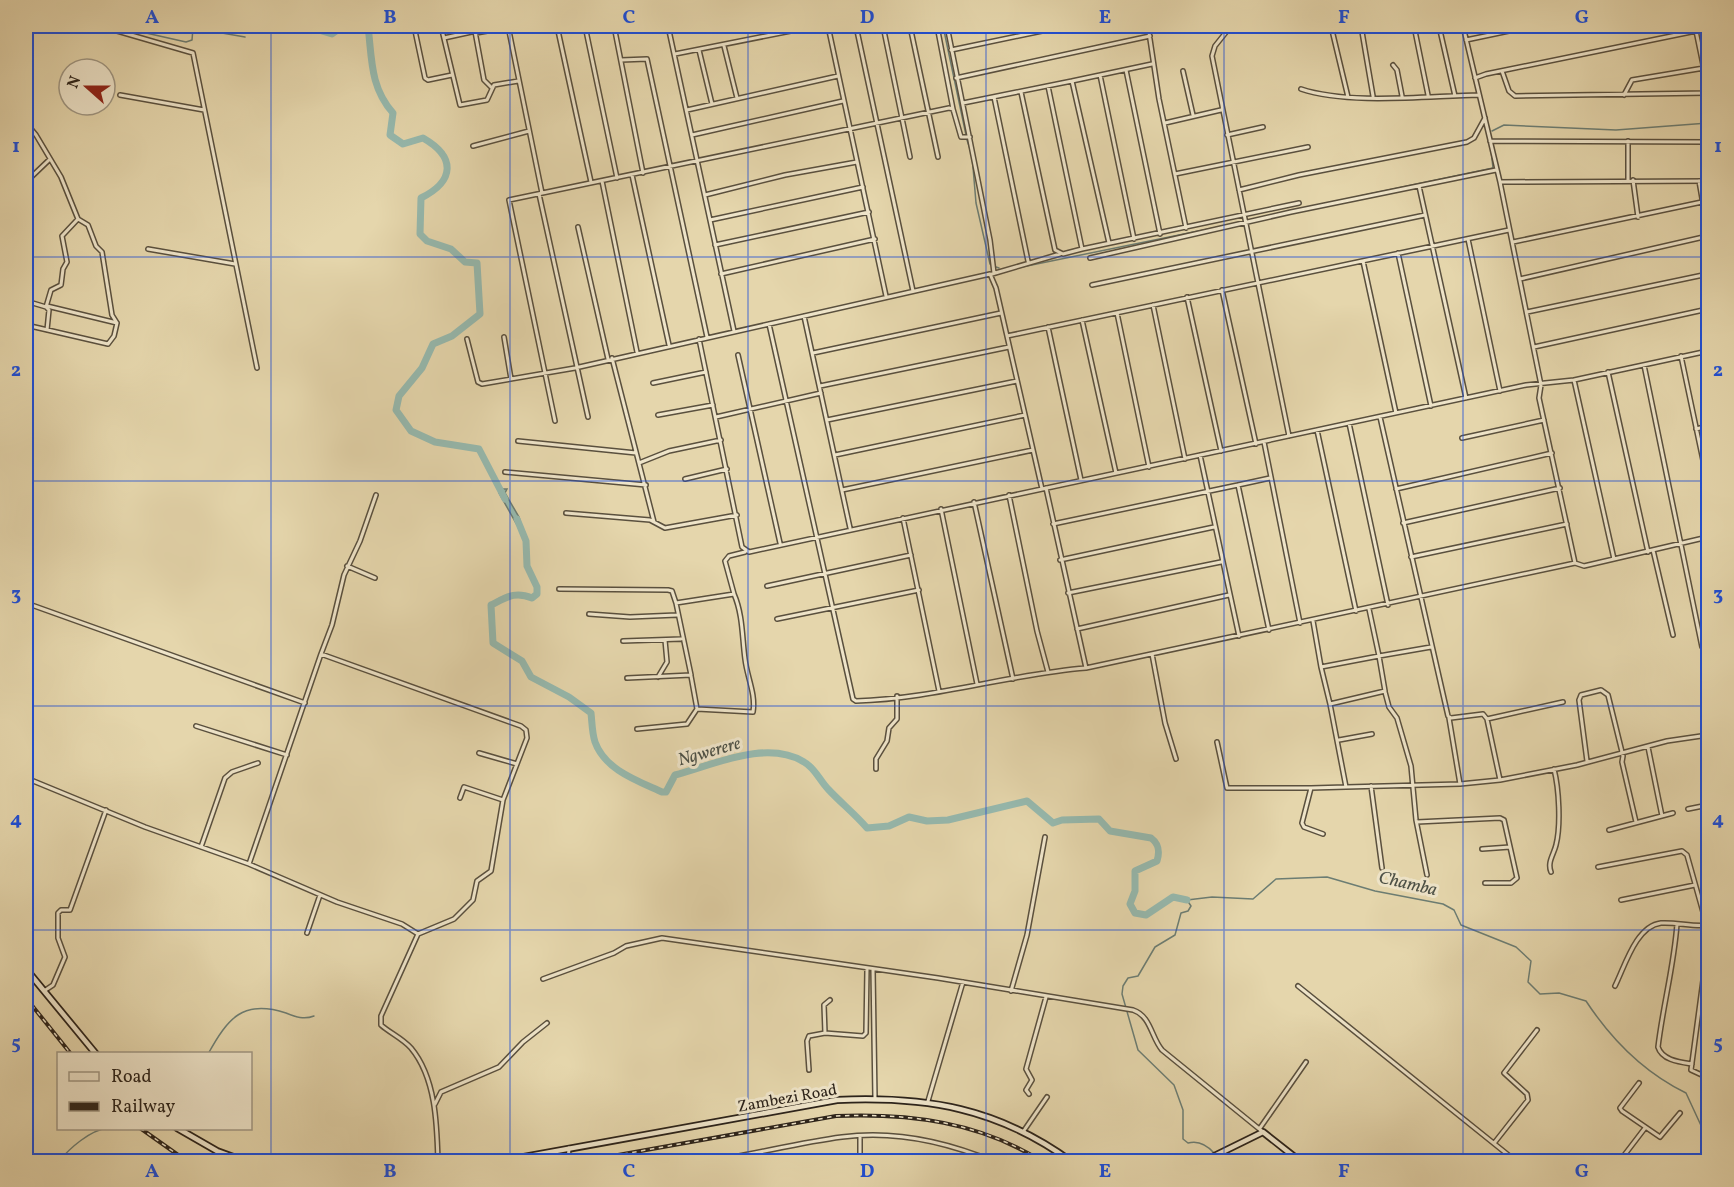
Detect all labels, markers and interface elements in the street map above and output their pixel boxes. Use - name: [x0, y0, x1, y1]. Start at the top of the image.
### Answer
- text: A: [145, 4, 159, 32]
- text: B: [383, 4, 397, 32]
- text: C: [623, 4, 636, 32]
- text: D: [860, 4, 874, 32]
- text: E: [1099, 4, 1111, 32]
- text: F: [1338, 4, 1350, 32]
- text: G: [1575, 4, 1589, 32]
- north arrow: [57, 57, 117, 117]
- text: N: [63, 73, 87, 92]
- text: 1: [12, 133, 20, 161]
- text: 1: [1714, 133, 1722, 161]
- text: 2: [11, 357, 21, 385]
- text: 2: [1713, 357, 1723, 385]
- text: 3: [11, 581, 21, 609]
- text: 3: [1713, 581, 1723, 609]
- water label: Ngwerere: [675, 731, 744, 773]
- text: 4: [10, 806, 22, 834]
- text: 4: [1712, 806, 1724, 834]
- water label: Chamba: [1376, 866, 1439, 903]
- text: 5: [11, 1030, 21, 1058]
- text: 5: [1713, 1030, 1723, 1058]
- legend: [57, 1052, 252, 1130]
- text: Road: [111, 1065, 152, 1090]
- street label: Zambezi Road: [736, 1079, 839, 1119]
- text: Railway: [111, 1095, 175, 1120]
- text: A: [145, 1158, 159, 1186]
- text: B: [383, 1158, 397, 1186]
- text: C: [623, 1158, 636, 1186]
- text: D: [860, 1158, 874, 1186]
- text: E: [1099, 1158, 1111, 1186]
- text: F: [1338, 1158, 1350, 1186]
- text: G: [1575, 1158, 1589, 1186]

